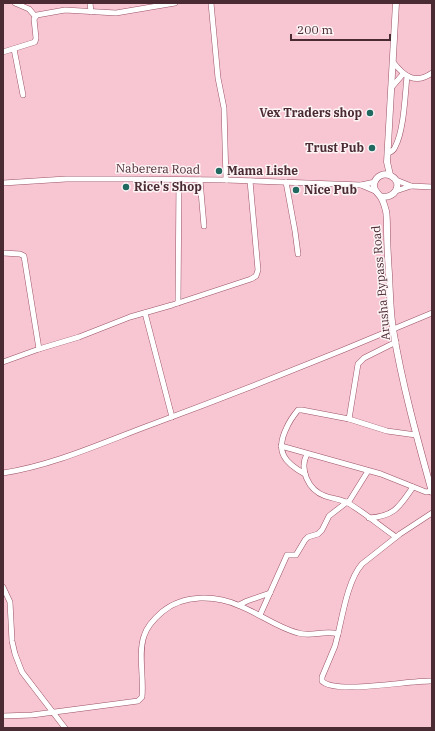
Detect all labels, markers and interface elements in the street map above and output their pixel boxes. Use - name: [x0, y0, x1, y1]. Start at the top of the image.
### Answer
- scale bar: [291, 16, 390, 42]
- text: 200 m: [297, 22, 333, 37]
- place label: Vex Traders shop: [259, 105, 362, 120]
- marker: Vex Traders shop: [365, 108, 375, 118]
- place label: Trust Pub: [305, 140, 364, 155]
- marker: Trust Pub: [367, 143, 377, 153]
- street label: Naberera Road: [116, 160, 200, 177]
- place label: Mama Lishe: [227, 163, 298, 178]
- marker: Mama Lishe: [214, 166, 224, 176]
- place label: Rice's Shop: [134, 179, 202, 194]
- marker: Rice's Shop: [121, 182, 131, 192]
- place label: Nice Pub: [304, 182, 357, 197]
- marker: Nice Pub: [291, 185, 301, 195]
- street label: Arusha Bypass Road: [368, 225, 393, 341]

